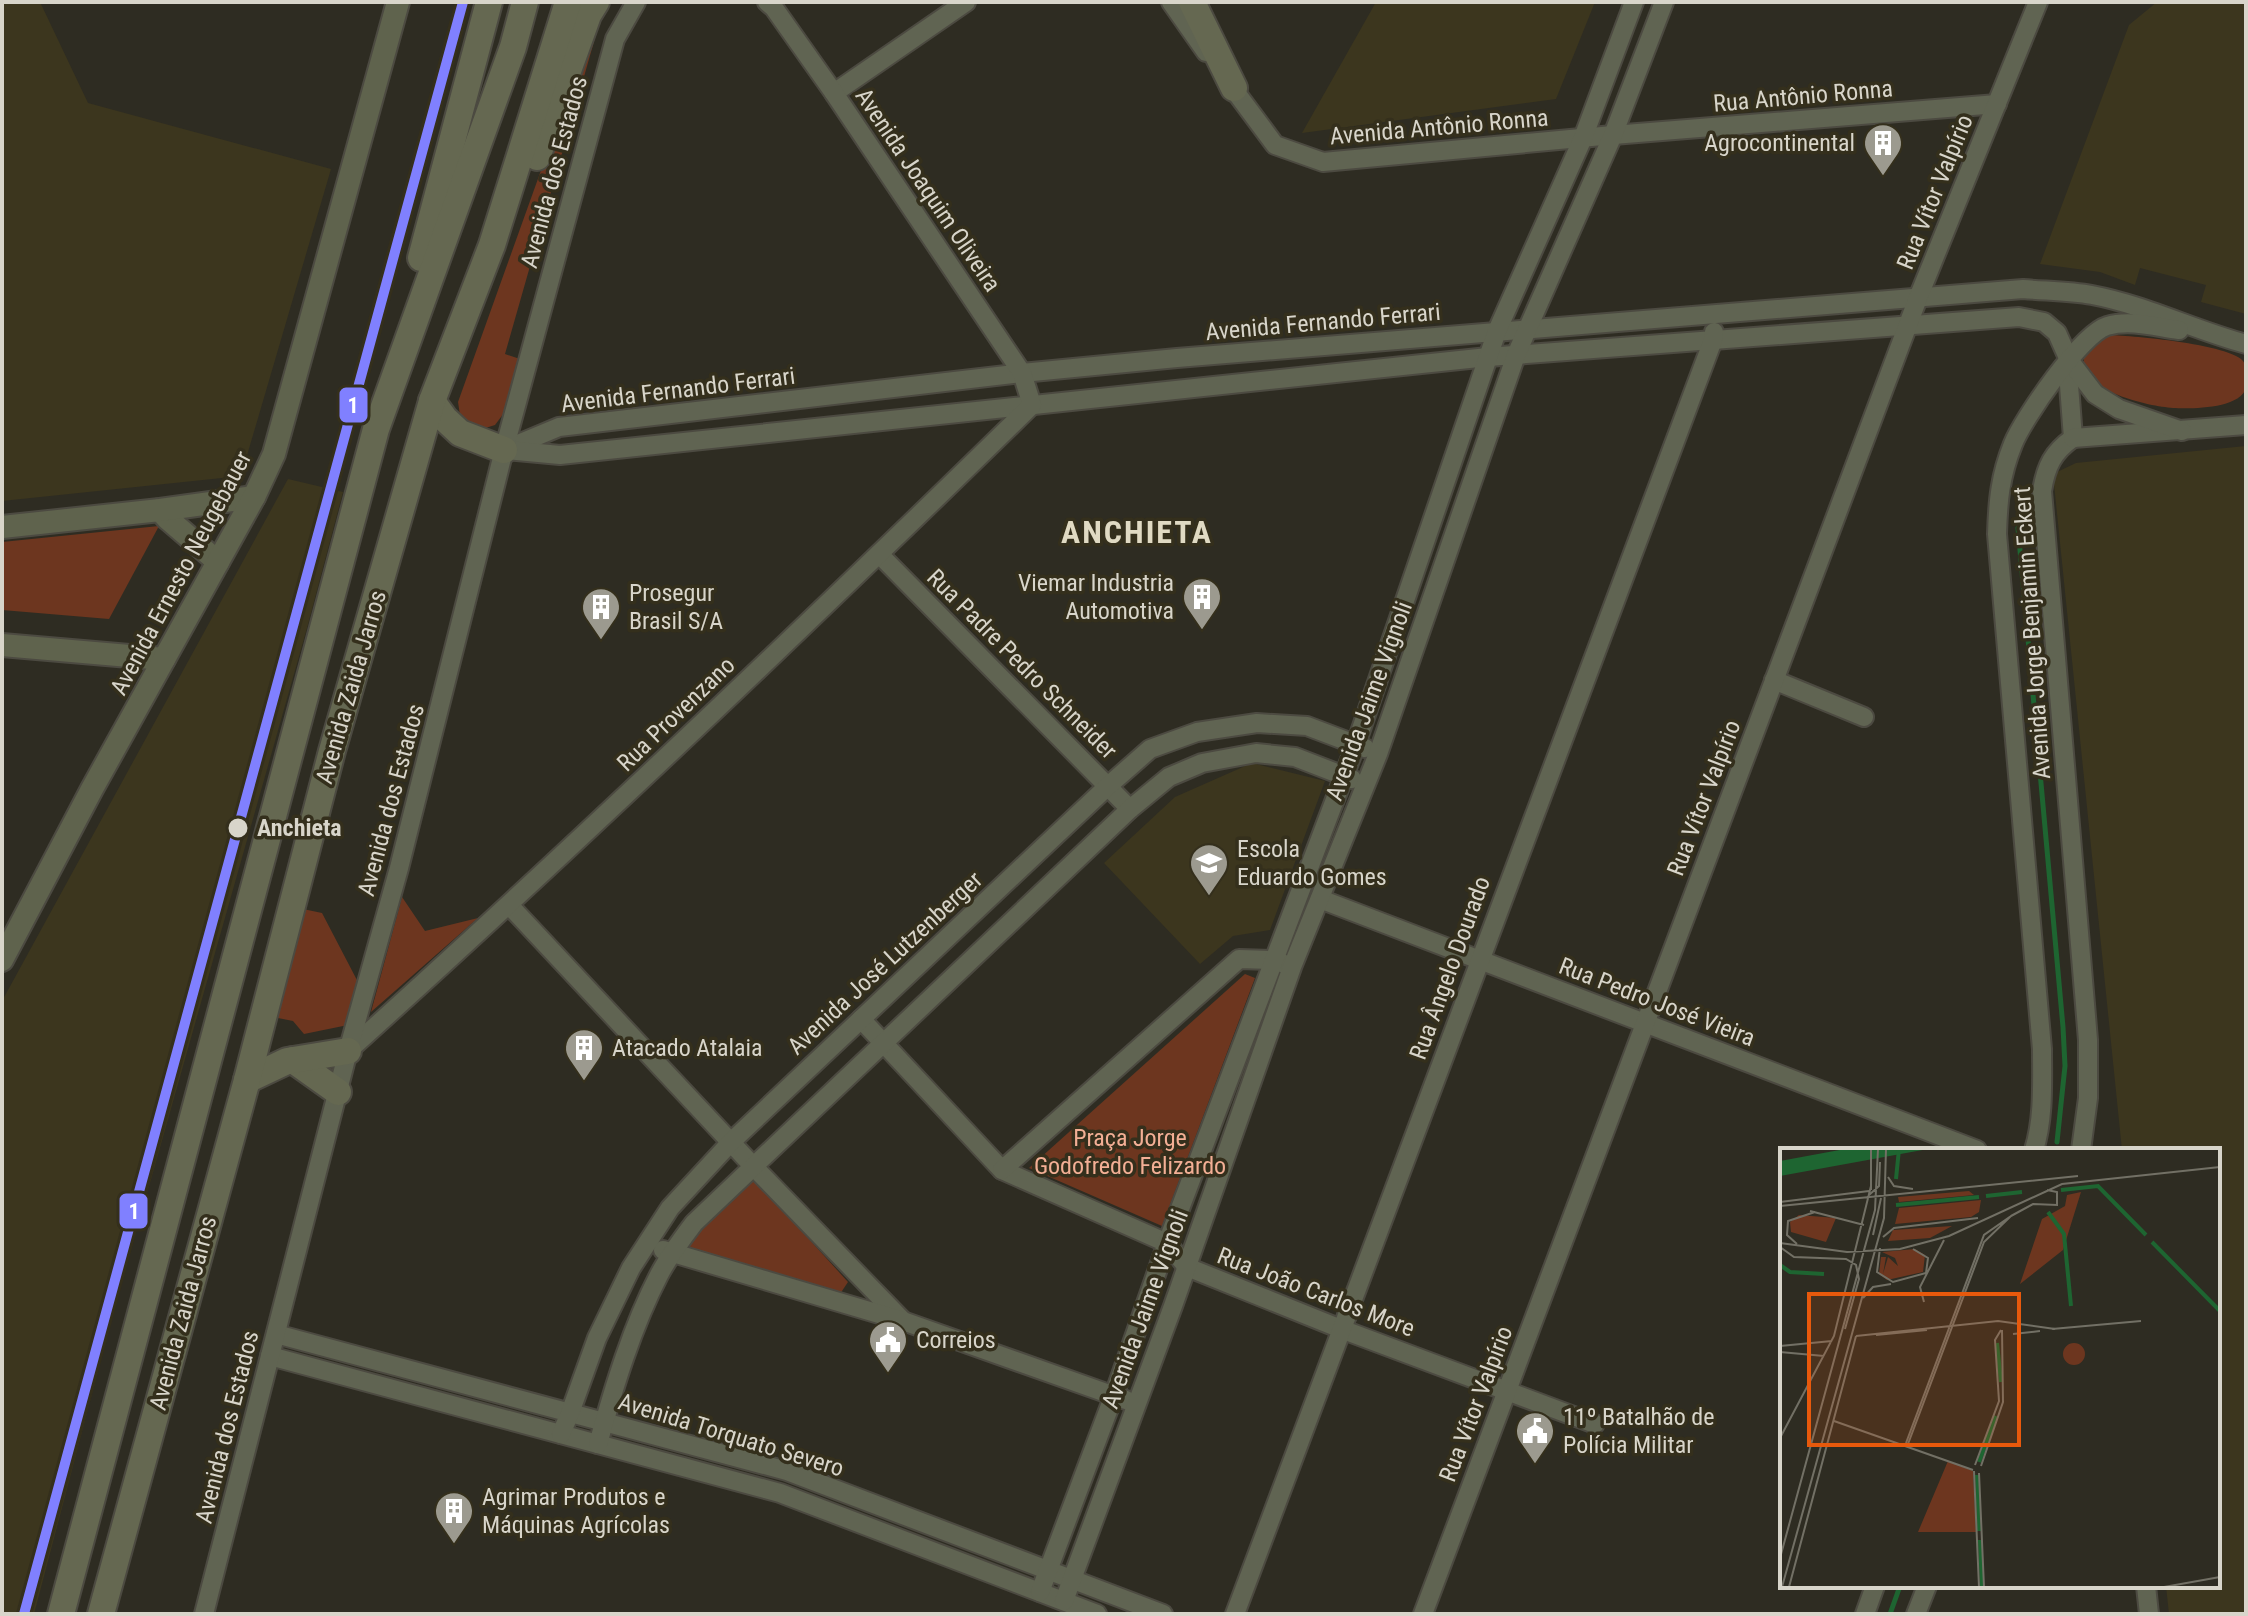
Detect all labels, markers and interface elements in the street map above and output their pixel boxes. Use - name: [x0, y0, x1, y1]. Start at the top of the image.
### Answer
- street label: Avenida dos Estados: [515, 73, 593, 271]
- street label: Rua Antônio Ronna: [1712, 74, 1894, 118]
- street label: Avenida Joaquim Oliveira: [850, 83, 1006, 297]
- street label: Avenida Antônio Ronna: [1329, 103, 1549, 151]
- street label: Rua Vítor Valpírio: [1891, 111, 1979, 273]
- building icon: Agrocontinental: [1862, 122, 1904, 177]
- place label: Agrocontinental: [1704, 129, 1855, 157]
- street label: Avenida Fernando Ferrari: [1204, 298, 1442, 346]
- street label: Avenida Fernando Ferrari: [559, 362, 797, 418]
- line badge: 1: [338, 386, 369, 424]
- text: 1: [347, 393, 359, 418]
- street label: Avenida Ernesto Neugebauer: [105, 446, 257, 700]
- street label: Avenida Jorge Benjamin Eckert: [2008, 486, 2056, 780]
- district label: ANCHIETA: [1061, 513, 1213, 551]
- street label: Rua Padre Pedro Schneider: [921, 563, 1123, 765]
- place label: Viemar Industria Automotiva: [1018, 569, 1174, 625]
- building icon: Viemar Industria Automotiva: [1181, 576, 1223, 631]
- place label: Prosegur Brasil S/A: [629, 579, 723, 635]
- building icon: Prosegur Brasil S/A: [580, 586, 622, 641]
- street label: Avenida Zaida Jarros: [310, 587, 392, 787]
- street label: Avenida Jaime Vignoli: [1320, 598, 1418, 804]
- street label: Rua Provenzano: [611, 651, 741, 777]
- street label: Avenida dos Estados: [352, 701, 430, 899]
- street label: Rua Vítor Valpírio: [1661, 716, 1747, 880]
- place label: Anchieta: [257, 814, 342, 842]
- marker: Anchieta: [226, 816, 250, 840]
- place label: Escola Eduardo Gomes: [1237, 835, 1387, 891]
- school or university icon: Escola Eduardo Gomes: [1188, 842, 1230, 897]
- street label: Avenida José Lutzenberger: [782, 866, 988, 1060]
- street label: Rua Ângelo Dourado: [1404, 873, 1496, 1063]
- street label: Rua Pedro José Vieira: [1555, 952, 1759, 1052]
- building icon: Atacado Atalaia: [563, 1027, 605, 1082]
- place label: Atacado Atalaia: [612, 1034, 763, 1062]
- park label: Praça Jorge Godofredo Felizardo: [1034, 1124, 1226, 1180]
- inset map: [1780, 1148, 2220, 1588]
- line badge: 1: [118, 1192, 149, 1230]
- text: 1: [128, 1199, 140, 1224]
- street label: Avenida Jaime Vignoli: [1096, 1206, 1194, 1412]
- street label: Avenida Zaida Jarros: [144, 1213, 222, 1413]
- street label: Rua João Carlos More: [1213, 1241, 1419, 1343]
- public building icon: Correios: [867, 1319, 909, 1374]
- street label: Rua Vítor Valpírio: [1433, 1322, 1519, 1486]
- place label: Correios: [916, 1326, 996, 1354]
- street label: Avenida dos Estados: [190, 1328, 264, 1526]
- street label: Avenida Torquato Severo: [615, 1387, 847, 1483]
- place label: 11º Batalhão de Polícia Militar: [1563, 1403, 1714, 1459]
- public building icon: 11º Batalhão de Polícia Militar: [1514, 1410, 1556, 1465]
- place label: Agrimar Produtos e Máquinas Agrícolas: [482, 1483, 670, 1539]
- building icon: Agrimar Produtos e Máquinas Agrícolas: [433, 1490, 475, 1545]

